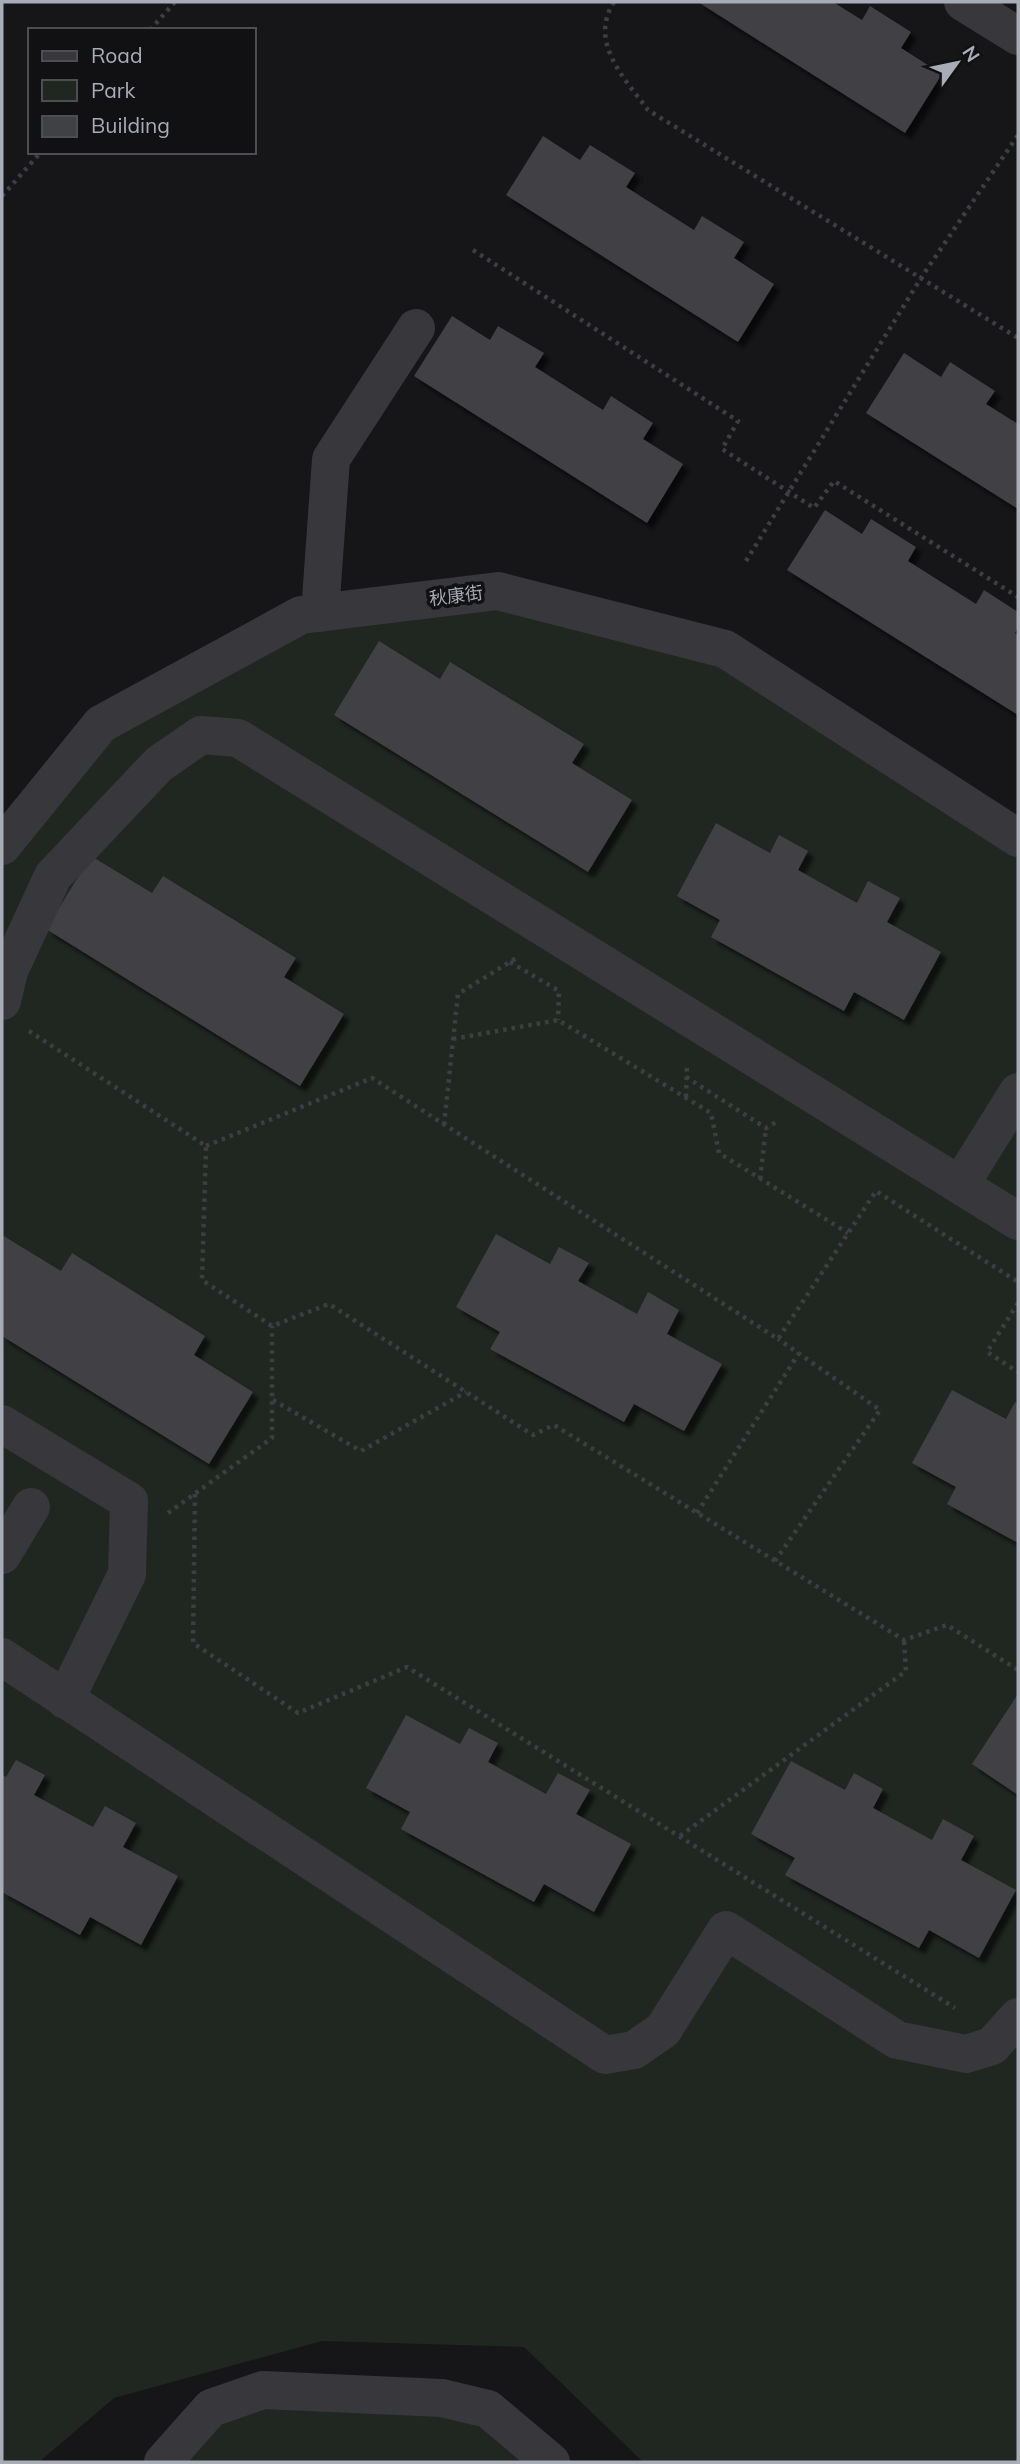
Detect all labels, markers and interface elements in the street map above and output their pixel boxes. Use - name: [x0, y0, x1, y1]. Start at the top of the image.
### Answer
- legend: [28, 28, 256, 154]
- north arrow: [922, 28, 992, 98]
- text: N: [957, 41, 985, 66]
- text: Road: [91, 42, 142, 68]
- text: Park: [91, 77, 135, 103]
- text: Building: [91, 112, 170, 138]
- street label: 秋康街: [428, 581, 484, 610]

